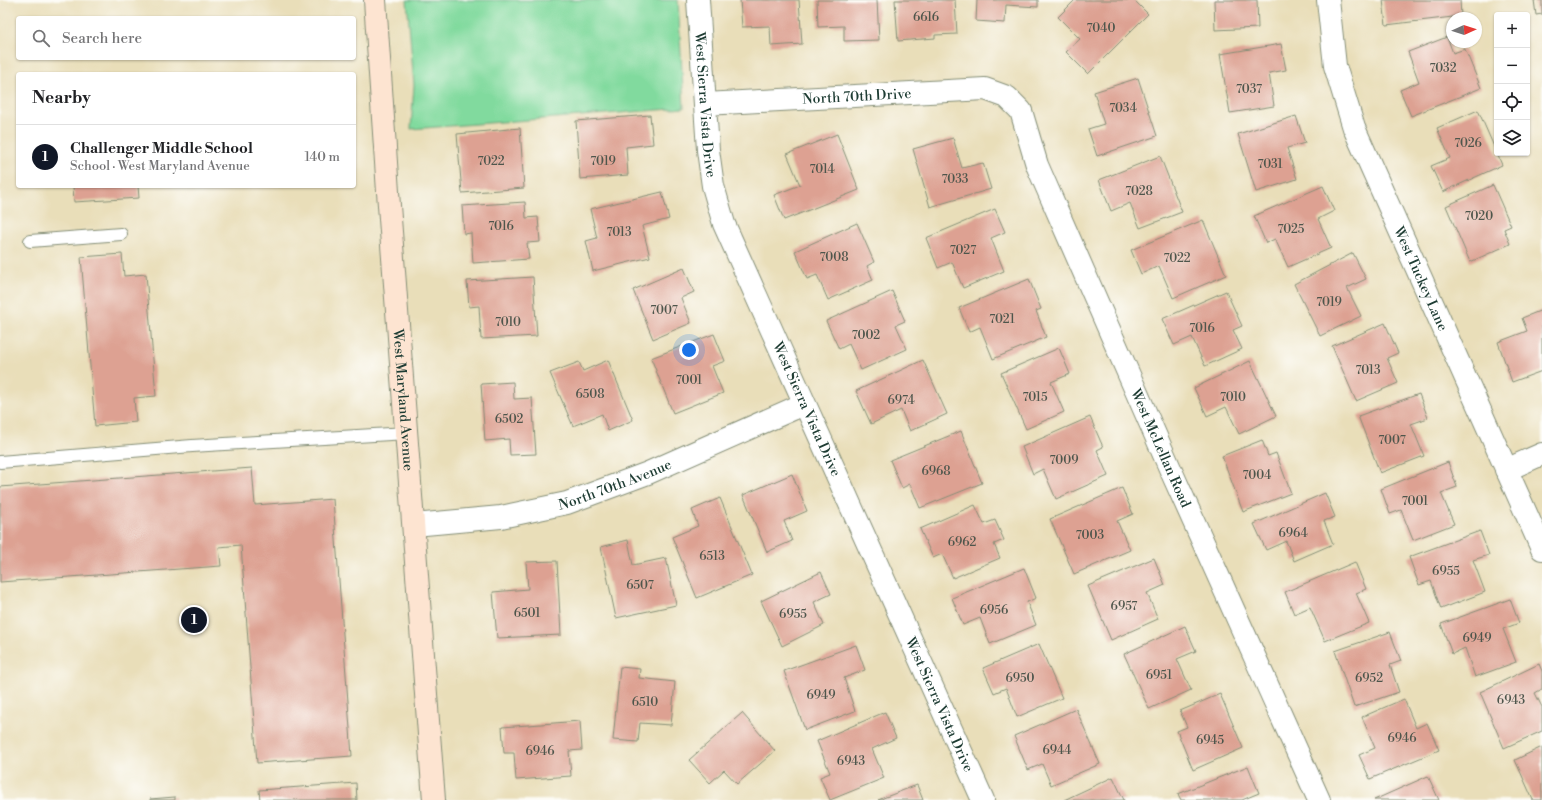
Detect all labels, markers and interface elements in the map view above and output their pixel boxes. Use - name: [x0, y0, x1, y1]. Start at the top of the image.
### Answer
- house number: 6616: [913, 10, 939, 25]
- north arrow: [1446, 12, 1482, 48]
- map controls: [1494, 12, 1530, 156]
- button: +: [1494, 12, 1530, 48]
- search box: [16, 16, 356, 60]
- house number: 7040: [1087, 21, 1115, 36]
- icon: search: [30, 27, 52, 49]
- text: Search here: [62, 29, 142, 48]
- street label: West Sierra Vista Drive: [690, 30, 720, 179]
- button: −: [1494, 48, 1530, 84]
- house number: 7032: [1429, 61, 1457, 76]
- house number: 7037: [1236, 82, 1262, 97]
- button: locate: [1494, 84, 1530, 120]
- street label: North 70th Drive: [802, 85, 912, 109]
- text: Nearby: [32, 87, 91, 109]
- house number: 7034: [1109, 101, 1137, 116]
- button: layers: [1494, 120, 1530, 156]
- house number: 7026: [1454, 136, 1482, 151]
- text: Challenger Middle School: [70, 139, 253, 158]
- text: 1: [42, 149, 48, 165]
- text: 140 m: [304, 149, 340, 165]
- house number: 7022: [477, 154, 505, 169]
- house number: 7019: [590, 154, 616, 169]
- house number: 7031: [1257, 157, 1283, 172]
- text: School · West Maryland Avenue: [70, 158, 250, 174]
- house number: 7014: [809, 162, 835, 177]
- house number: 7033: [942, 172, 969, 187]
- house number: 7028: [1125, 184, 1153, 199]
- house number: 7020: [1465, 209, 1493, 224]
- house number: 7016: [488, 219, 514, 234]
- house number: 7025: [1278, 222, 1305, 237]
- street label: West Tuckey Lane: [1389, 223, 1451, 334]
- house number: 7013: [606, 225, 632, 240]
- house number: 7027: [950, 243, 976, 258]
- house number: 7008: [819, 250, 849, 265]
- house number: 7022: [1163, 251, 1191, 266]
- house number: 7019: [1316, 295, 1342, 310]
- house number: 7007: [650, 303, 678, 318]
- house number: 7021: [989, 312, 1016, 327]
- house number: 7010: [495, 315, 521, 330]
- house number: 7016: [1189, 321, 1215, 336]
- street label: West Maryland Avenue: [388, 327, 417, 472]
- house number: 7002: [852, 328, 880, 343]
- street label: West Sierra Vista Drive: [768, 338, 844, 480]
- your location: [679, 340, 699, 360]
- house number: 7013: [1355, 363, 1381, 378]
- house number: 7001: [676, 373, 703, 388]
- street label: West McLellan Road: [1126, 385, 1194, 511]
- house number: 6508: [575, 387, 605, 402]
- house number: 7015: [1022, 390, 1048, 405]
- house number: 7010: [1220, 390, 1246, 405]
- house number: 6974: [887, 393, 915, 408]
- house number: 6502: [495, 412, 523, 427]
- house number: 7007: [1378, 433, 1406, 448]
- house number: 7009: [1050, 453, 1078, 468]
- street label: North 70th Avenue: [557, 456, 675, 515]
- house number: 6968: [921, 464, 951, 479]
- house number: 7004: [1243, 468, 1271, 483]
- house number: 7001: [1402, 494, 1429, 509]
- house number: 6964: [1278, 526, 1308, 541]
- house number: 7003: [1076, 528, 1105, 543]
- house number: 6962: [948, 535, 976, 550]
- house number: 6513: [699, 549, 725, 564]
- house number: 6955: [1432, 564, 1460, 579]
- house number: 6507: [626, 578, 654, 593]
- house number: 6957: [1111, 599, 1137, 614]
- house number: 6956: [980, 603, 1008, 618]
- pin: 1: [181, 605, 207, 635]
- house number: 6501: [514, 606, 541, 621]
- house number: 6955: [779, 607, 807, 622]
- house number: 6949: [1463, 631, 1491, 646]
- street label: West Sierra Vista Drive: [901, 634, 977, 775]
- house number: 6951: [1146, 668, 1173, 683]
- house number: 6950: [1005, 671, 1035, 686]
- house number: 6952: [1355, 671, 1383, 686]
- house number: 6949: [807, 688, 835, 703]
- house number: 6943: [1497, 693, 1526, 708]
- house number: 6510: [632, 695, 658, 710]
- house number: 6946: [1388, 731, 1416, 746]
- house number: 6945: [1196, 733, 1225, 748]
- house number: 6944: [1042, 743, 1072, 758]
- house number: 6946: [526, 744, 554, 759]
- house number: 6943: [837, 754, 866, 769]

